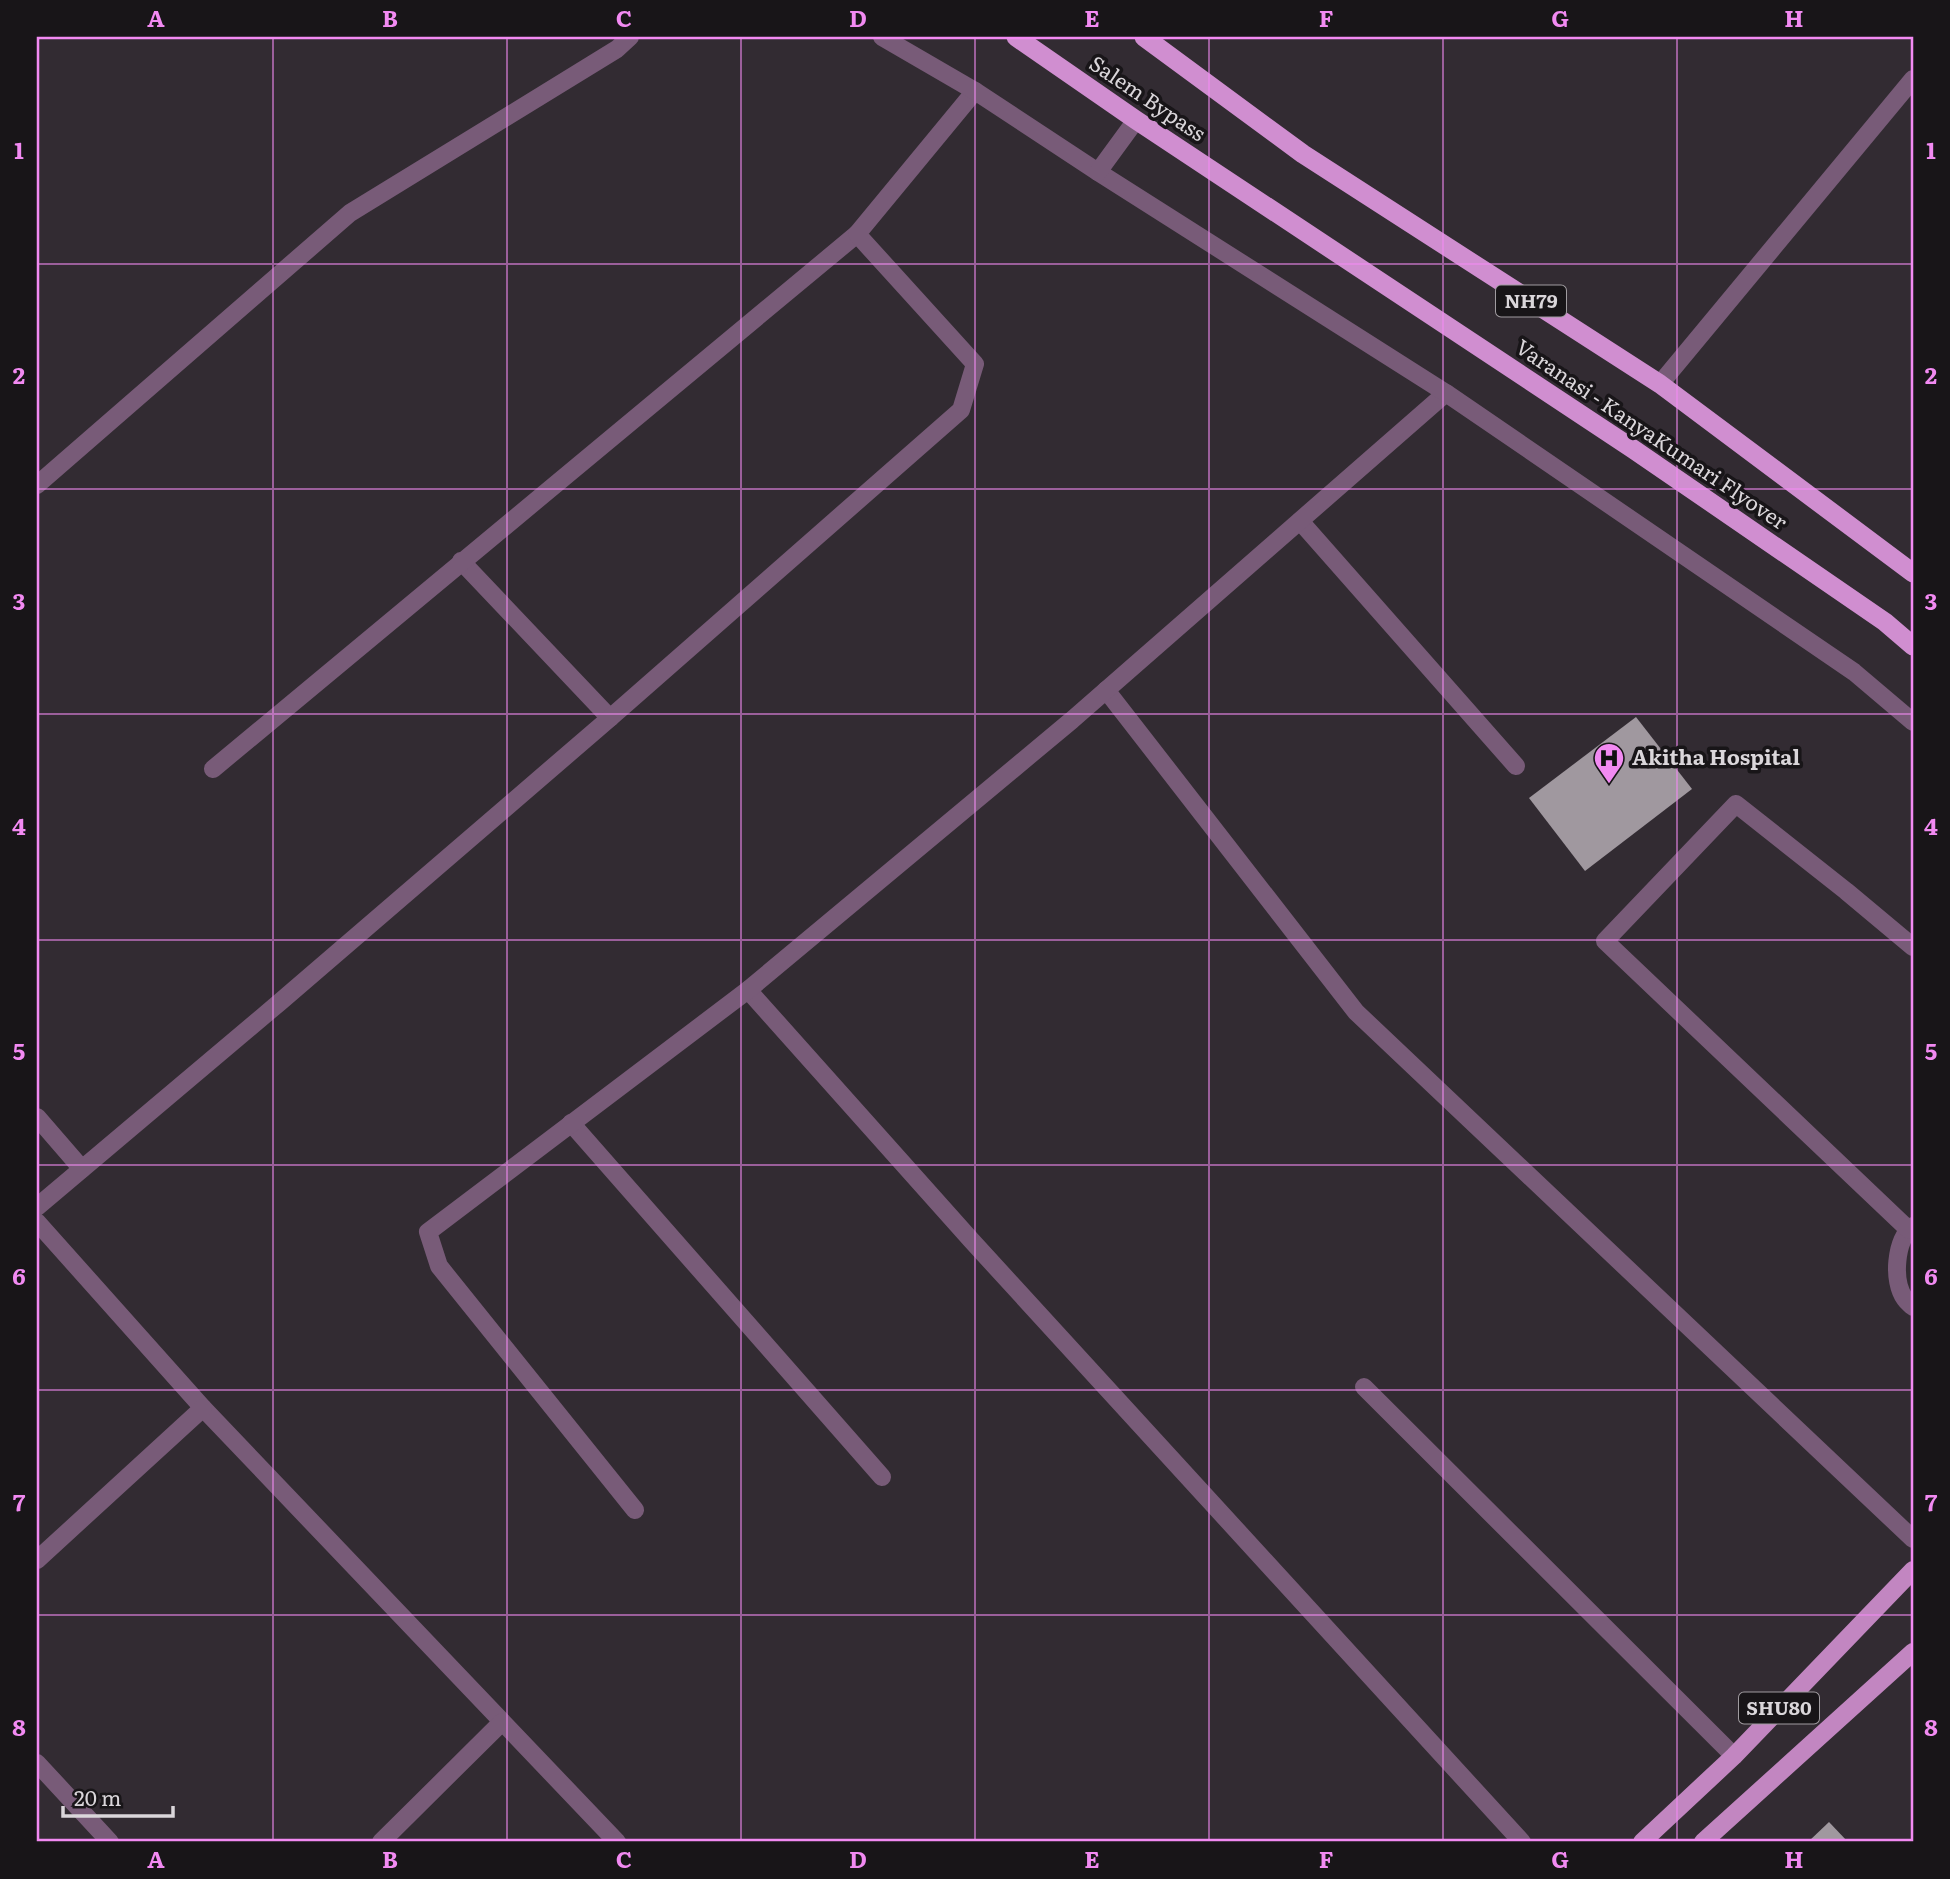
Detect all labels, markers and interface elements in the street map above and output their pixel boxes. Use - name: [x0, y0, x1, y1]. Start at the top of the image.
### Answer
- text: A: [147, 0, 165, 34]
- text: B: [382, 0, 398, 34]
- text: C: [616, 0, 632, 34]
- text: D: [849, 0, 867, 34]
- text: E: [1084, 0, 1100, 34]
- text: F: [1319, 0, 1334, 34]
- text: G: [1551, 0, 1569, 34]
- text: H: [1784, 0, 1804, 34]
- street label: Salem Bypass: [1084, 47, 1213, 147]
- text: 1: [14, 132, 24, 166]
- text: 1: [1926, 132, 1936, 166]
- road number: NH79: [1496, 286, 1566, 316]
- street label: Varanasi - KanyaKumari Flyover: [1510, 330, 1794, 536]
- text: 2: [13, 357, 25, 391]
- text: 2: [1925, 357, 1937, 391]
- text: 3: [13, 583, 25, 617]
- text: 3: [1925, 583, 1937, 617]
- place label: Akitha Hospital: [1632, 740, 1800, 771]
- hospital icon: Akitha Hospital: [1592, 741, 1626, 785]
- text: 4: [12, 808, 26, 842]
- text: 4: [1924, 808, 1938, 842]
- text: 5: [13, 1033, 25, 1067]
- text: 5: [1925, 1033, 1937, 1067]
- text: 6: [12, 1258, 26, 1292]
- text: 6: [1924, 1258, 1938, 1292]
- text: 7: [13, 1484, 26, 1518]
- text: 7: [1925, 1484, 1938, 1518]
- road number: SHU80: [1739, 1692, 1819, 1724]
- text: 8: [12, 1709, 26, 1743]
- text: 8: [1924, 1709, 1938, 1743]
- scale bar: [63, 1774, 173, 1818]
- text: 20 m: [74, 1781, 121, 1812]
- text: A: [147, 1841, 165, 1875]
- text: B: [382, 1841, 398, 1875]
- text: C: [616, 1841, 632, 1875]
- text: D: [849, 1841, 867, 1875]
- text: E: [1084, 1841, 1100, 1875]
- text: F: [1319, 1841, 1334, 1875]
- text: G: [1551, 1841, 1569, 1875]
- text: H: [1784, 1841, 1804, 1875]

